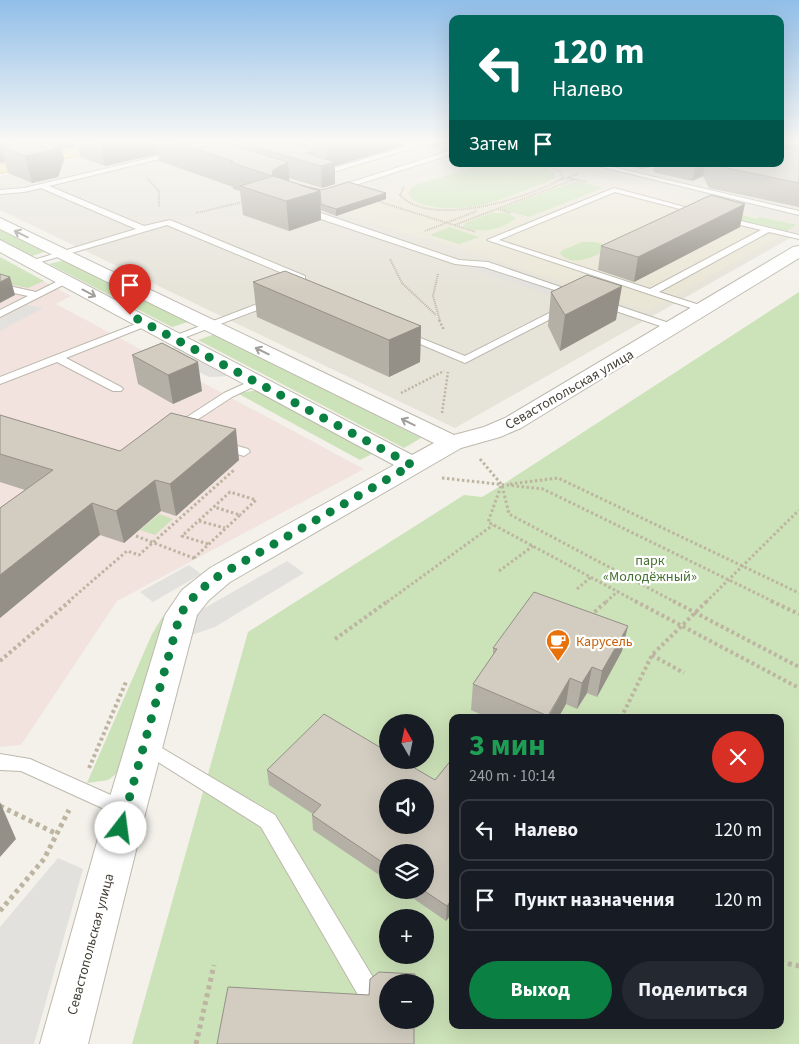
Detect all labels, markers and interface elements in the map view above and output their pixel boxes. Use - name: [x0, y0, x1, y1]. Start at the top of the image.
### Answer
- text: 120 m: [552, 27, 644, 77]
- icon: left: [469, 35, 534, 100]
- text: Налево: [552, 73, 623, 105]
- icon: arrive: [529, 130, 557, 158]
- text: Затем: [469, 131, 519, 158]
- one-way arrow: [14, 228, 29, 238]
- pin: [109, 264, 151, 315]
- icon: arrive: [116, 271, 144, 299]
- one-way arrow: [82, 288, 97, 298]
- one-way arrow: [254, 345, 269, 355]
- street label: Севастопольская улица: [501, 345, 638, 435]
- one-way arrow: [401, 416, 416, 426]
- park label: парк «Молодёжный»: [603, 551, 697, 587]
- cafe icon: Карусель: [545, 628, 571, 662]
- place label: Карусель: [576, 632, 633, 652]
- north arrow: [379, 714, 434, 769]
- map controls: [379, 714, 434, 1029]
- text: 3 мин: [469, 724, 546, 767]
- button: close: [712, 731, 764, 783]
- text: 240 m · 10:14: [469, 765, 556, 787]
- button: sound: [379, 779, 434, 834]
- position arrow: [94, 801, 146, 853]
- icon: left: [471, 816, 499, 844]
- text: Налево: [514, 817, 578, 844]
- text: 120 m: [714, 817, 762, 844]
- button: layers: [379, 844, 434, 899]
- street label: Севастопольская улица: [62, 871, 119, 1017]
- icon: arrive: [471, 886, 499, 914]
- text: Пункт назначения: [514, 887, 675, 914]
- text: 120 m: [714, 887, 762, 914]
- button: +: [379, 909, 434, 964]
- button: Выход: [469, 961, 612, 1019]
- button: Поделиться: [622, 961, 764, 1019]
- button: −: [379, 974, 434, 1029]

